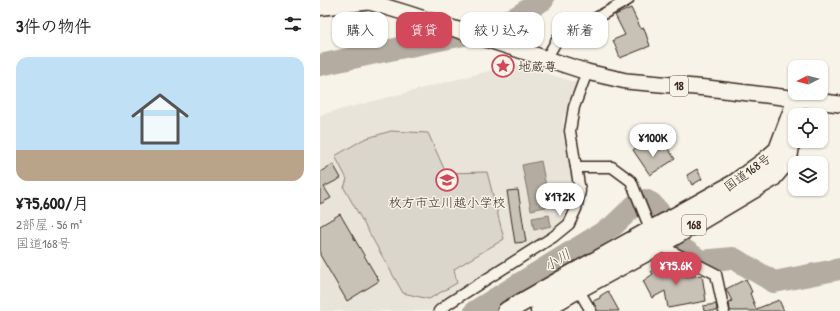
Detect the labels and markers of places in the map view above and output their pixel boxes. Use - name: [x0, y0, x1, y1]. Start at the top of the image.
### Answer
- place icon: 地蔵尊: [490, 53, 516, 79]
- place label: 地蔵尊: [518, 57, 557, 75]
- pin: ¥100K: [625, 124, 681, 158]
- school or university icon: 枚方市立川越小学校: [434, 167, 460, 193]
- pin: ¥172K: [532, 183, 588, 217]
- place label: 枚方市立川越小学校: [388, 193, 506, 211]
- pin: ¥75.6K: [643, 252, 709, 286]

